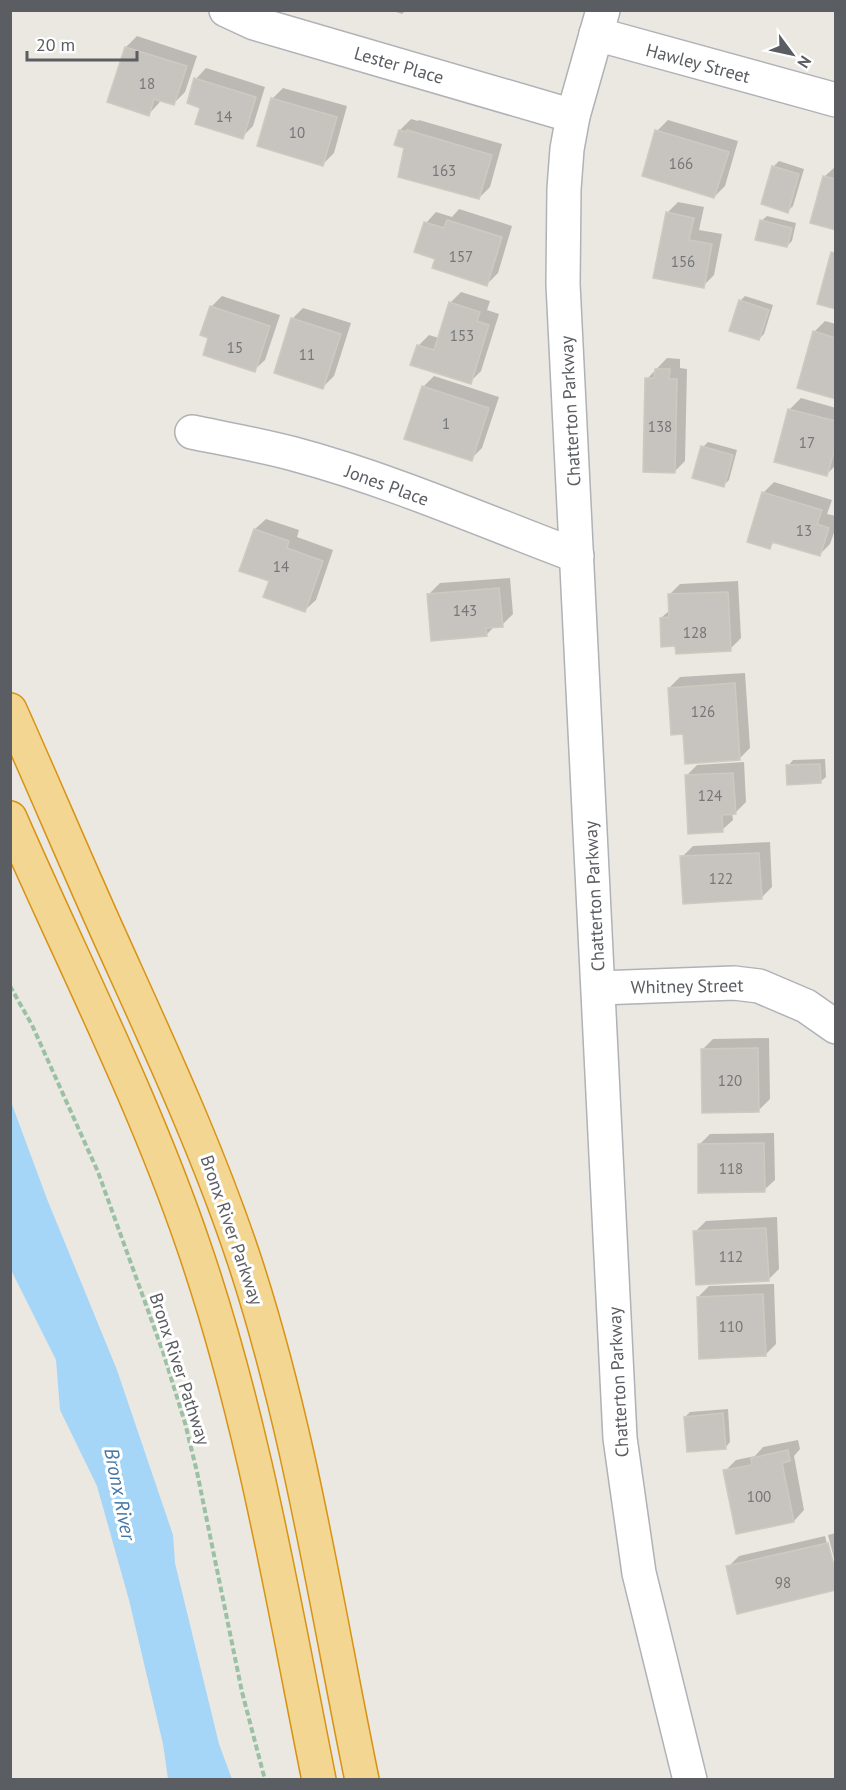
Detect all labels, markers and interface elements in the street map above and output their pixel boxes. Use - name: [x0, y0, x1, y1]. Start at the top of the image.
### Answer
- scale bar: [27, 24, 136, 62]
- north arrow: [762, 24, 822, 84]
- text: 20 m: [36, 33, 75, 56]
- street label: Hawley Street: [643, 38, 753, 88]
- street label: Lester Place: [352, 41, 446, 89]
- text: N: [793, 52, 816, 72]
- house number: 18: [139, 74, 155, 93]
- house number: 14: [216, 107, 232, 126]
- house number: 10: [289, 123, 305, 142]
- house number: 166: [669, 154, 693, 173]
- house number: 163: [432, 161, 456, 180]
- house number: 157: [449, 247, 473, 266]
- house number: 156: [671, 252, 695, 271]
- house number: 153: [450, 326, 474, 345]
- street label: Chatterton Parkway: [555, 335, 585, 487]
- house number: 15: [227, 338, 243, 357]
- house number: 11: [299, 345, 315, 364]
- house number: 1: [442, 414, 450, 433]
- house number: 138: [648, 417, 672, 436]
- house number: 17: [799, 433, 815, 452]
- street label: Jones Place: [341, 459, 432, 511]
- house number: 13: [796, 521, 812, 540]
- house number: 14: [273, 557, 289, 576]
- house number: 143: [453, 601, 477, 620]
- house number: 128: [683, 623, 707, 642]
- house number: 126: [691, 702, 715, 721]
- house number: 124: [698, 786, 722, 805]
- street label: Chatterton Parkway: [579, 820, 609, 972]
- house number: 122: [709, 869, 733, 888]
- street label: Whitney Street: [630, 974, 744, 998]
- house number: 120: [718, 1071, 742, 1090]
- street label: Bronx River Parkway: [196, 1152, 269, 1309]
- house number: 118: [719, 1159, 743, 1178]
- house number: 112: [719, 1247, 743, 1266]
- street label: Bronx River Pathway: [145, 1290, 216, 1449]
- street label: Chatterton Parkway: [603, 1306, 633, 1458]
- house number: 110: [719, 1317, 743, 1336]
- water label: Bronx River: [98, 1446, 142, 1544]
- house number: 100: [747, 1487, 771, 1506]
- house number: 98: [775, 1573, 791, 1592]

